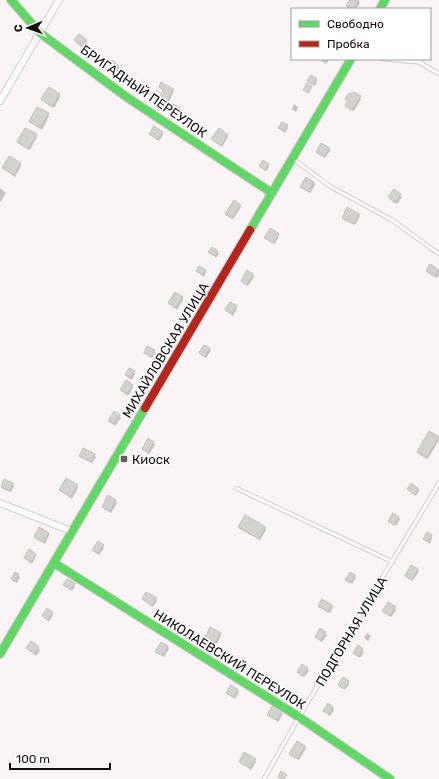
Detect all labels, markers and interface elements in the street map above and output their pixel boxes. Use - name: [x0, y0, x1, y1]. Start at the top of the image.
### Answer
- north arrow: [8, 8, 48, 48]
- legend: [291, 8, 431, 60]
- text: Свободно: [327, 17, 384, 31]
- text: С: [12, 24, 25, 32]
- text: Пробка: [327, 37, 370, 51]
- street label: БРИГАДНЫЙ ПЕРЕУЛОК: [78, 42, 210, 141]
- street label: МИХАЙЛОВСКАЯ УЛИЦА: [119, 280, 212, 421]
- place label: Киоск: [132, 452, 170, 467]
- marker: Киоск: [119, 454, 129, 464]
- street label: ПОДГОРНАЯ УЛИЦА: [313, 574, 390, 689]
- street label: НИКОЛАЕВСКИЙ ПЕРЕУЛОК: [151, 606, 308, 712]
- scale bar: [10, 745, 110, 771]
- text: 100 m: [16, 752, 50, 766]

